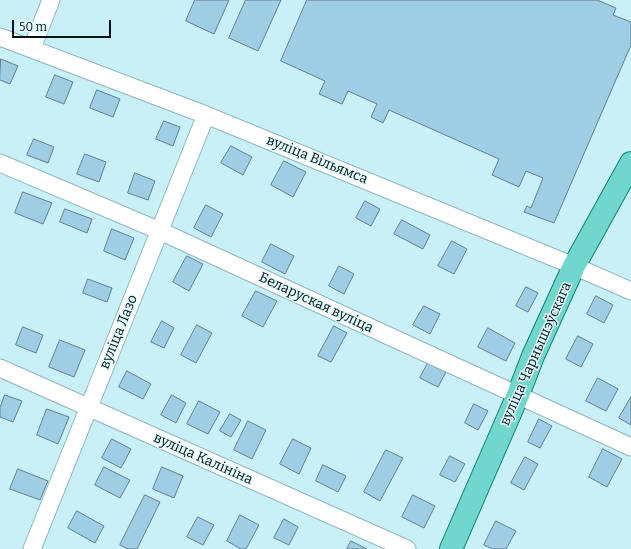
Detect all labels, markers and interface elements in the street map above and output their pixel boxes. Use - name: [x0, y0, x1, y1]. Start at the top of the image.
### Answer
- scale bar: [14, 12, 113, 38]
- text: 50 m: [19, 20, 47, 34]
- street label: вуліца Вільямса: [264, 132, 370, 188]
- street label: Беларуская вуліца: [256, 269, 376, 337]
- street label: вуліца Чарнышэўскага: [497, 280, 575, 428]
- street label: вуліца Лазо: [96, 292, 142, 372]
- street label: вуліца Калініна: [151, 430, 255, 488]

